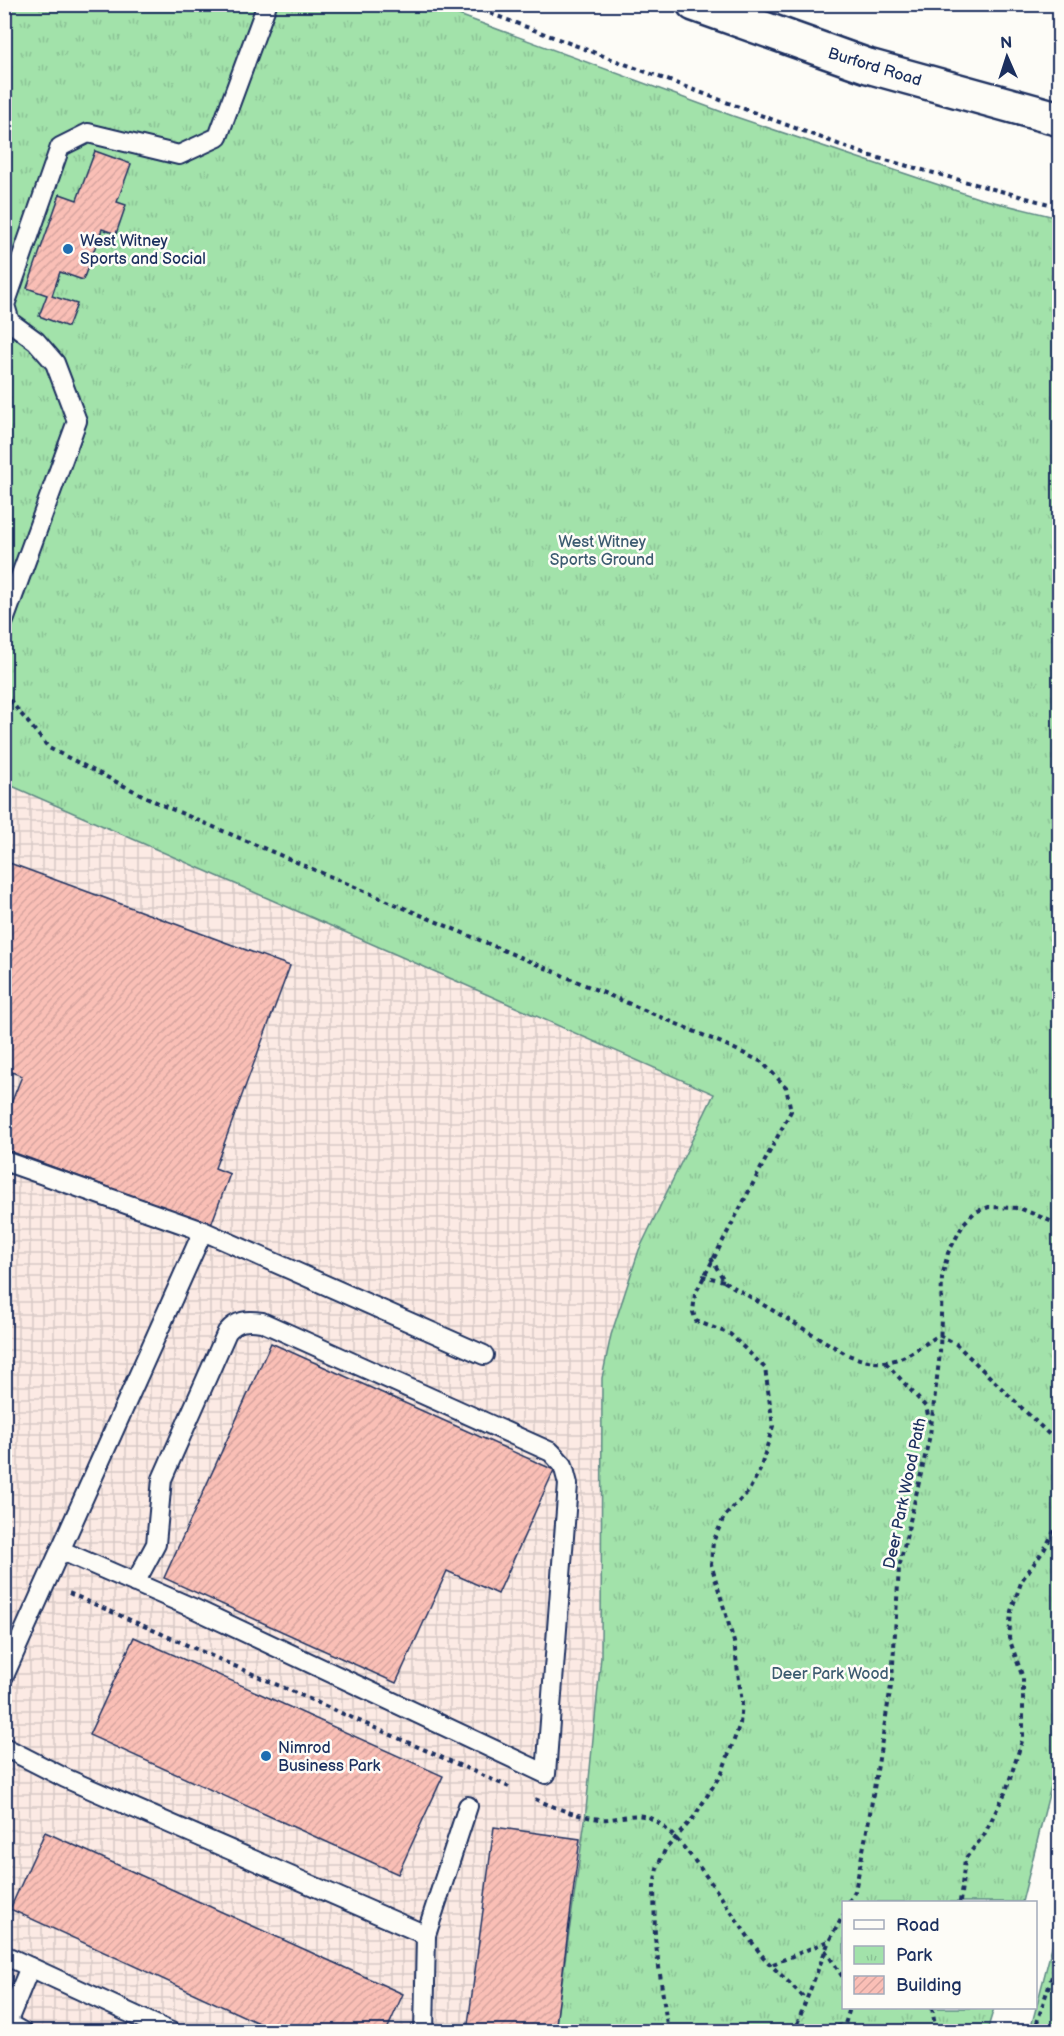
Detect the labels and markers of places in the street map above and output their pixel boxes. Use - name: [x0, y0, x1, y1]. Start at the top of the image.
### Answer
- place label: West Witney Sports and Social: [80, 232, 206, 269]
- marker: West Witney Sports and Social: [61, 242, 75, 256]
- place label: Nimrod Business Park: [278, 1739, 380, 1776]
- marker: Nimrod Business Park: [259, 1749, 273, 1763]

